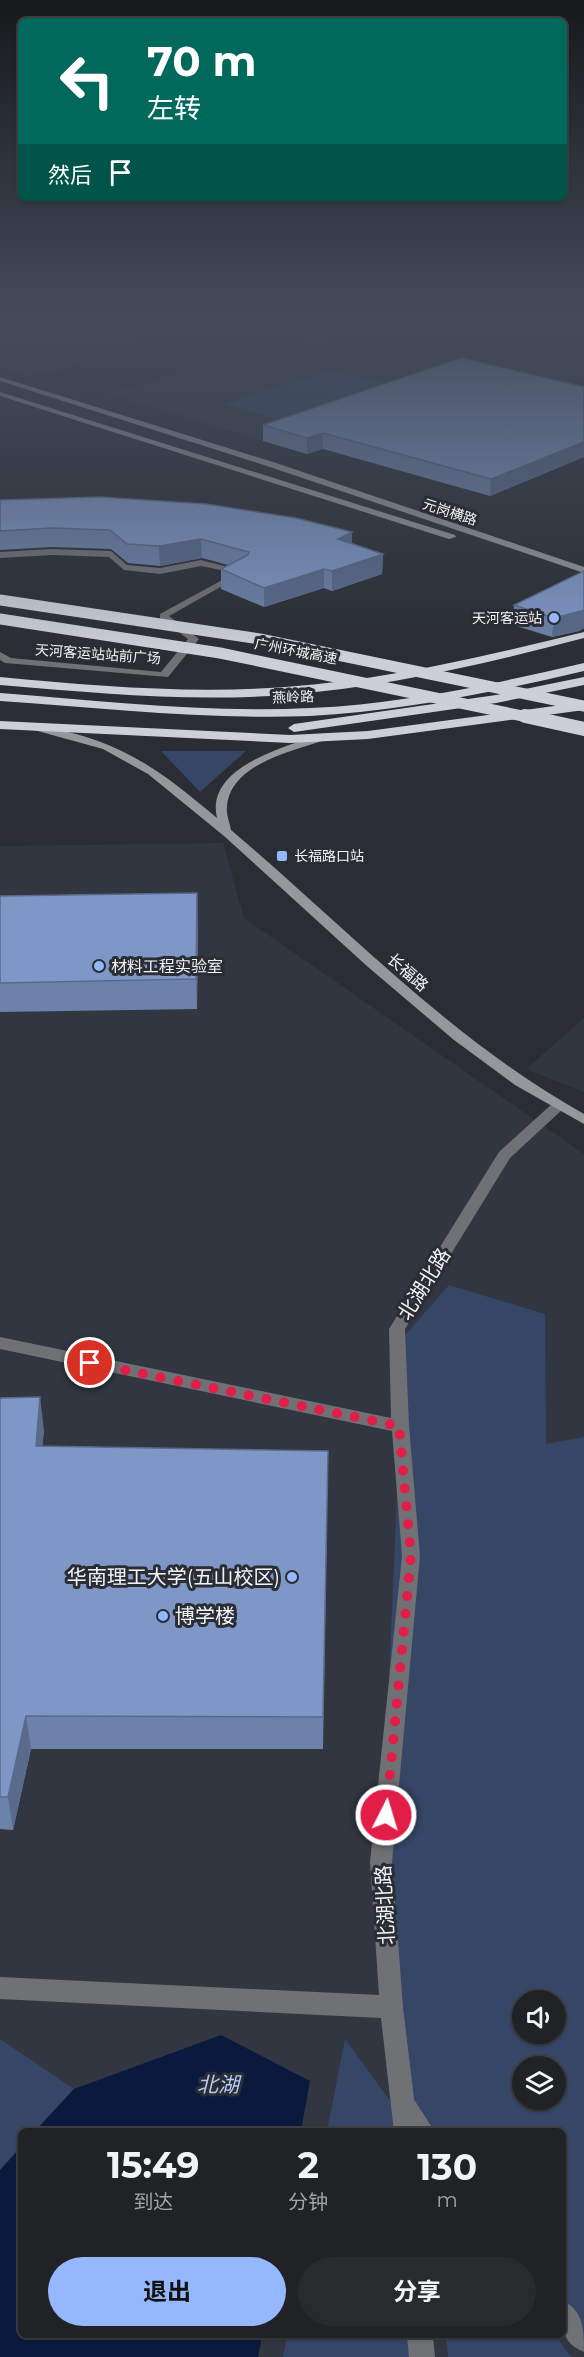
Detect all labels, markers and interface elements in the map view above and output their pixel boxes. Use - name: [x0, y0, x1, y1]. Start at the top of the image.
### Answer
- text: 70 m: [147, 35, 257, 87]
- icon: left: [48, 42, 126, 120]
- text: 左转: [147, 92, 201, 125]
- icon: arrive: [104, 156, 137, 189]
- text: 然后: [48, 162, 92, 189]
- street label: 元岗横路: [421, 495, 479, 529]
- place label: 天河客运站: [472, 609, 542, 627]
- marker: 天河客运站: [547, 611, 561, 625]
- street label: 广州环城高速: [253, 634, 339, 668]
- street label: 天河客运站站前广场: [35, 641, 161, 667]
- street label: 燕岭路: [272, 687, 314, 707]
- place label: 长福路口站: [294, 847, 364, 865]
- marker: 长福路口站: [275, 849, 289, 863]
- street label: 长福路: [383, 949, 432, 995]
- place label: 材料工程实验室: [111, 957, 223, 976]
- marker: 材料工程实验室: [92, 959, 106, 973]
- street label: 北湖北路: [393, 1244, 455, 1324]
- pin: [64, 1337, 115, 1388]
- icon: arrive: [73, 1346, 106, 1379]
- place label: 华南理工大学(五山校区): [67, 1565, 280, 1589]
- marker: 华南理工大学(五山校区): [285, 1570, 299, 1584]
- place label: 博学楼: [175, 1604, 235, 1628]
- marker: 博学楼: [156, 1609, 170, 1623]
- position arrow: [354, 1783, 418, 1847]
- street label: 北湖北路: [371, 1864, 399, 1946]
- map controls: [512, 1990, 566, 2110]
- button: sound: [512, 1990, 566, 2044]
- button: layers: [512, 2056, 566, 2110]
- water label: 北湖: [197, 2072, 242, 2097]
- text: 15:49: [107, 2143, 199, 2187]
- text: 2: [298, 2143, 319, 2187]
- text: 130: [417, 2145, 477, 2189]
- text: m: [437, 2188, 458, 2212]
- text: 到达: [133, 2190, 173, 2214]
- text: 分钟: [288, 2190, 328, 2214]
- button: 退出: [48, 2257, 286, 2326]
- button: 分享: [298, 2257, 536, 2326]

